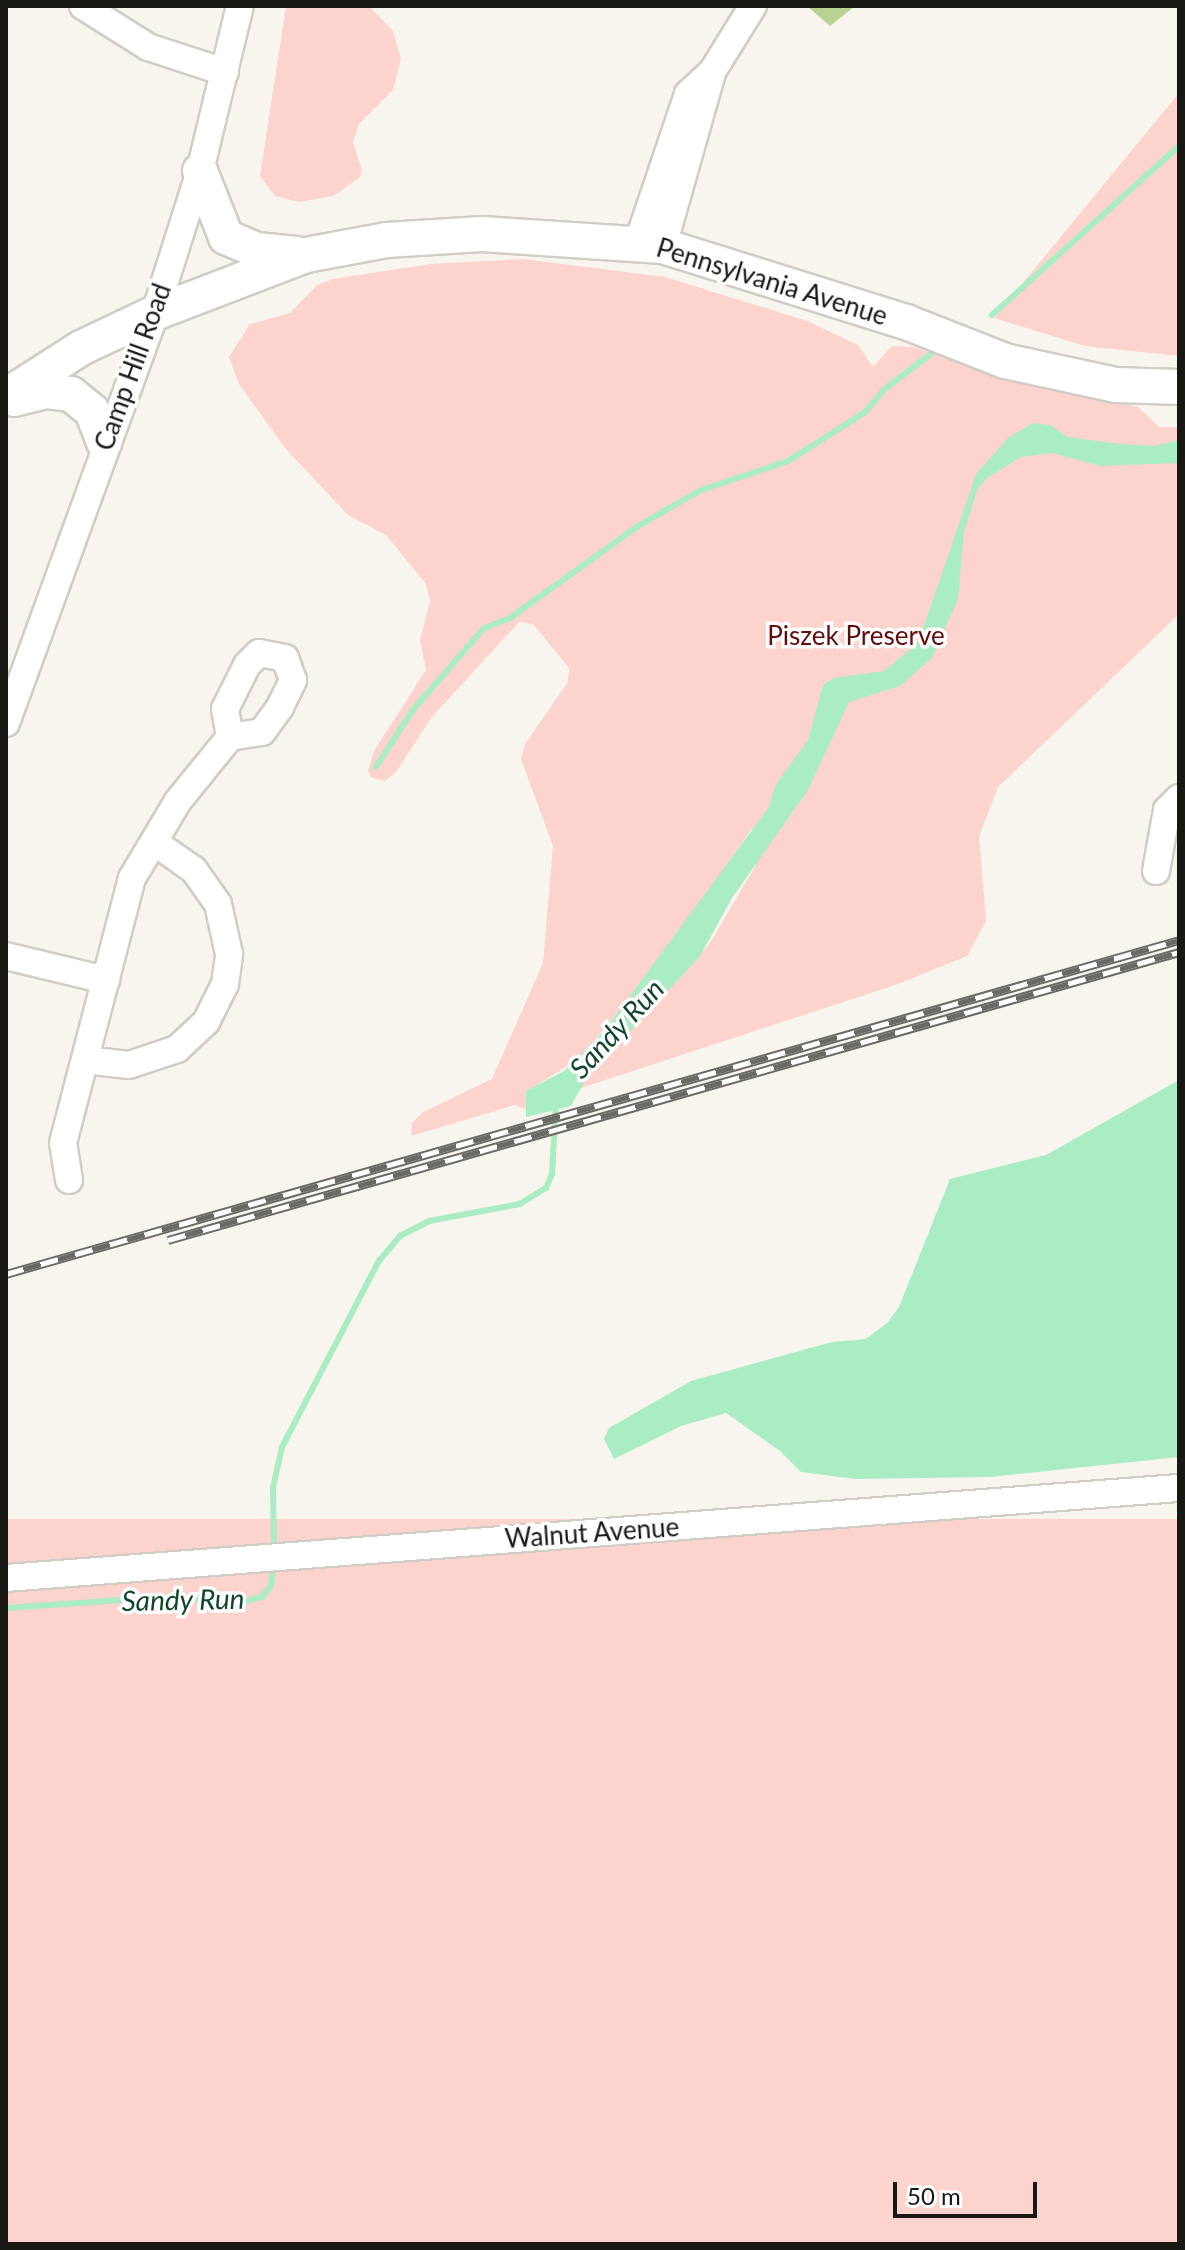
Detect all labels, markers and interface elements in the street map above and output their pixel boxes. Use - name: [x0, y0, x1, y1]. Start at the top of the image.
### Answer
- street label: Pennsylvania Avenue: [652, 232, 892, 332]
- street label: Camp Hill Road: [88, 279, 178, 455]
- park label: Piszek Preserve: [767, 620, 945, 652]
- water label: Sandy Run: [562, 971, 670, 1085]
- street label: Walnut Avenue: [503, 1511, 681, 1555]
- water label: Sandy Run: [121, 1581, 245, 1617]
- scale bar: [897, 2166, 1041, 2216]
- text: 50 m: [907, 2181, 961, 2210]

